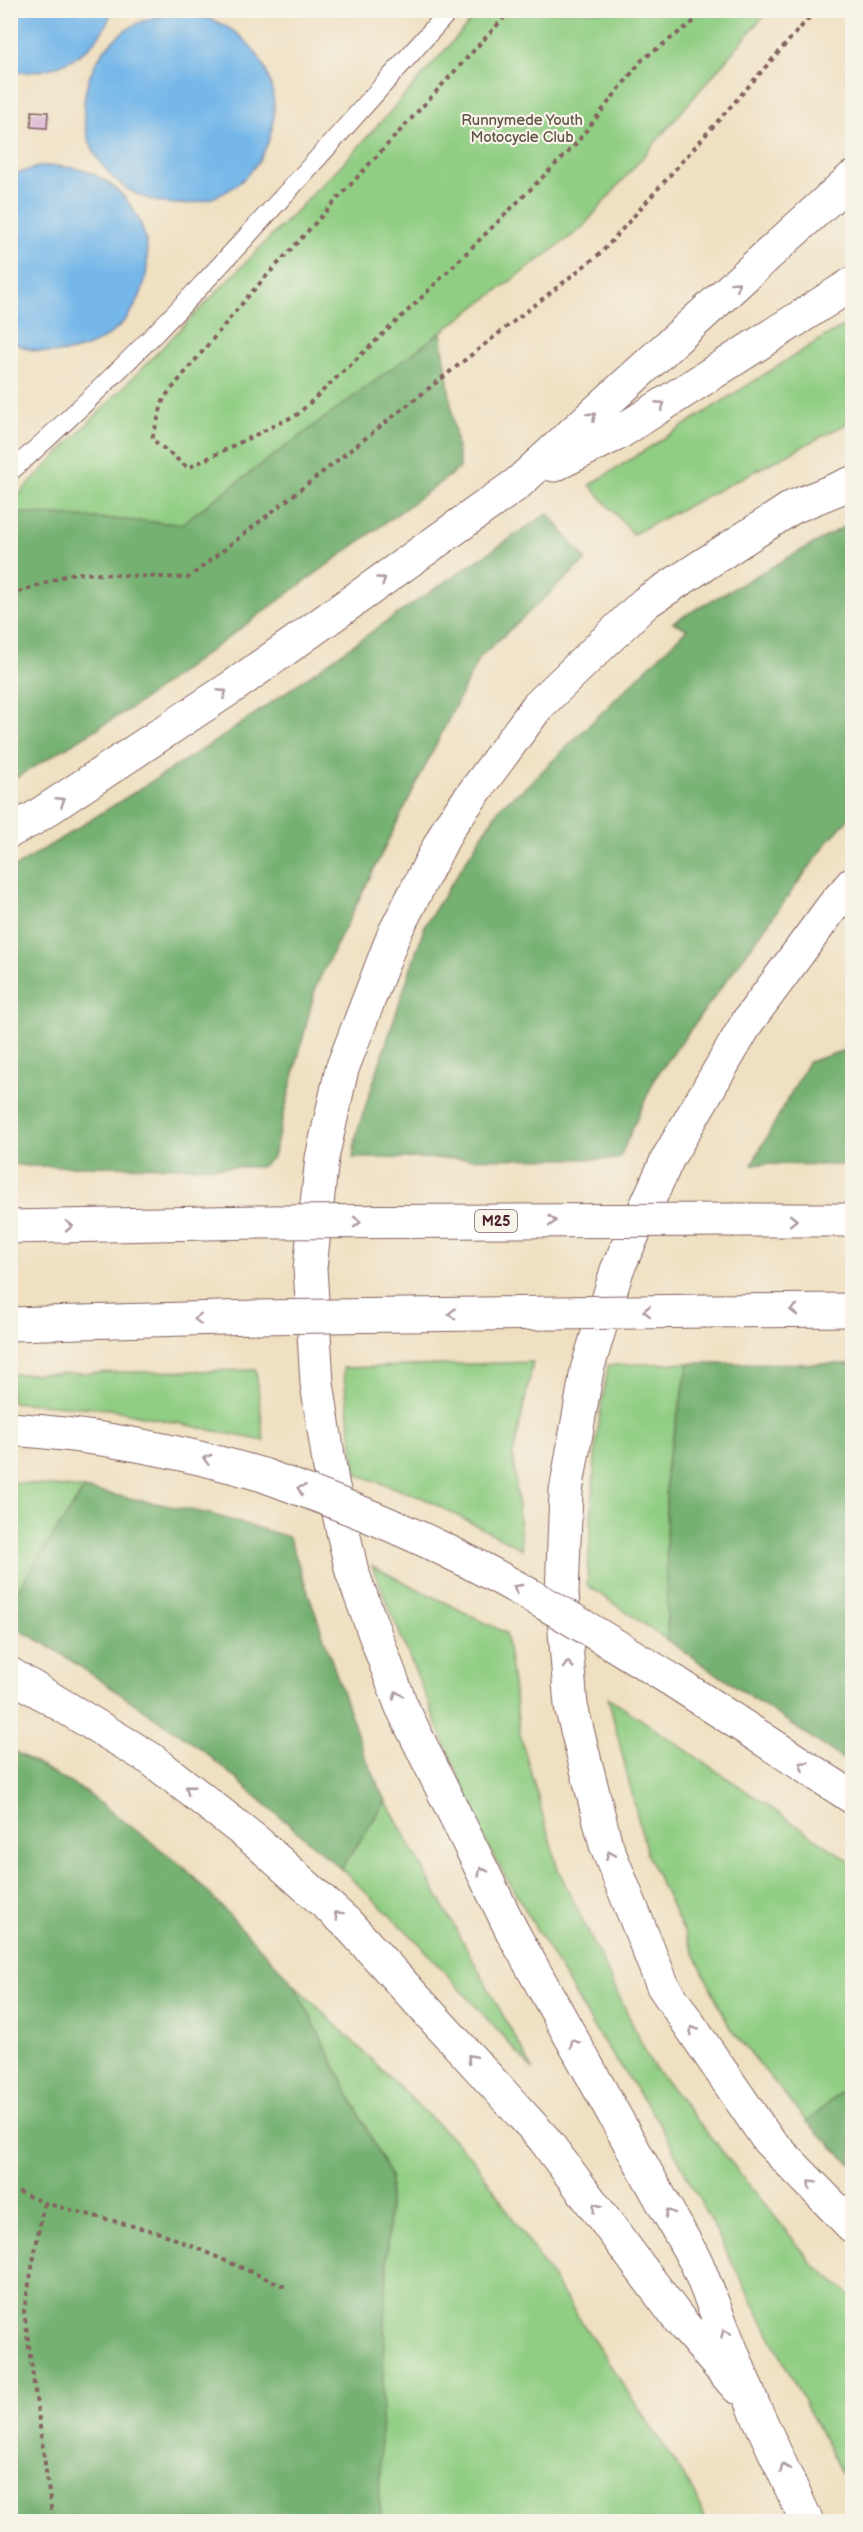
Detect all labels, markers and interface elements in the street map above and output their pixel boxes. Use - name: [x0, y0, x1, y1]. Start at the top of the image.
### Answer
- park label: Runnymede Youth Motocycle Club: [461, 111, 583, 147]
- one-way arrow: [729, 281, 740, 292]
- one-way arrow: [655, 401, 665, 413]
- one-way arrow: [585, 412, 596, 423]
- one-way arrow: [376, 576, 387, 587]
- one-way arrow: [217, 689, 228, 700]
- one-way arrow: [54, 797, 65, 808]
- road number: M25: [475, 1210, 517, 1232]
- one-way arrow: [789, 1214, 798, 1226]
- one-way arrow: [548, 1215, 557, 1227]
- one-way arrow: [353, 1216, 362, 1228]
- one-way arrow: [64, 1219, 73, 1232]
- one-way arrow: [790, 1304, 799, 1316]
- one-way arrow: [643, 1305, 652, 1318]
- one-way arrow: [448, 1308, 457, 1321]
- one-way arrow: [193, 1313, 202, 1325]
- one-way arrow: [202, 1454, 213, 1466]
- one-way arrow: [297, 1484, 307, 1497]
- one-way arrow: [513, 1584, 523, 1595]
- one-way arrow: [562, 1661, 575, 1670]
- one-way arrow: [392, 1690, 405, 1701]
- one-way arrow: [799, 1761, 810, 1772]
- one-way arrow: [185, 1786, 196, 1797]
- one-way arrow: [605, 1850, 617, 1861]
- one-way arrow: [478, 1866, 489, 1877]
- one-way arrow: [335, 1911, 345, 1922]
- one-way arrow: [689, 2026, 700, 2037]
- one-way arrow: [570, 2038, 581, 2049]
- one-way arrow: [467, 2055, 478, 2065]
- one-way arrow: [808, 2181, 819, 2192]
- one-way arrow: [593, 2203, 604, 2214]
- one-way arrow: [665, 2209, 676, 2219]
- one-way arrow: [720, 2328, 732, 2339]
- one-way arrow: [779, 2463, 791, 2474]

